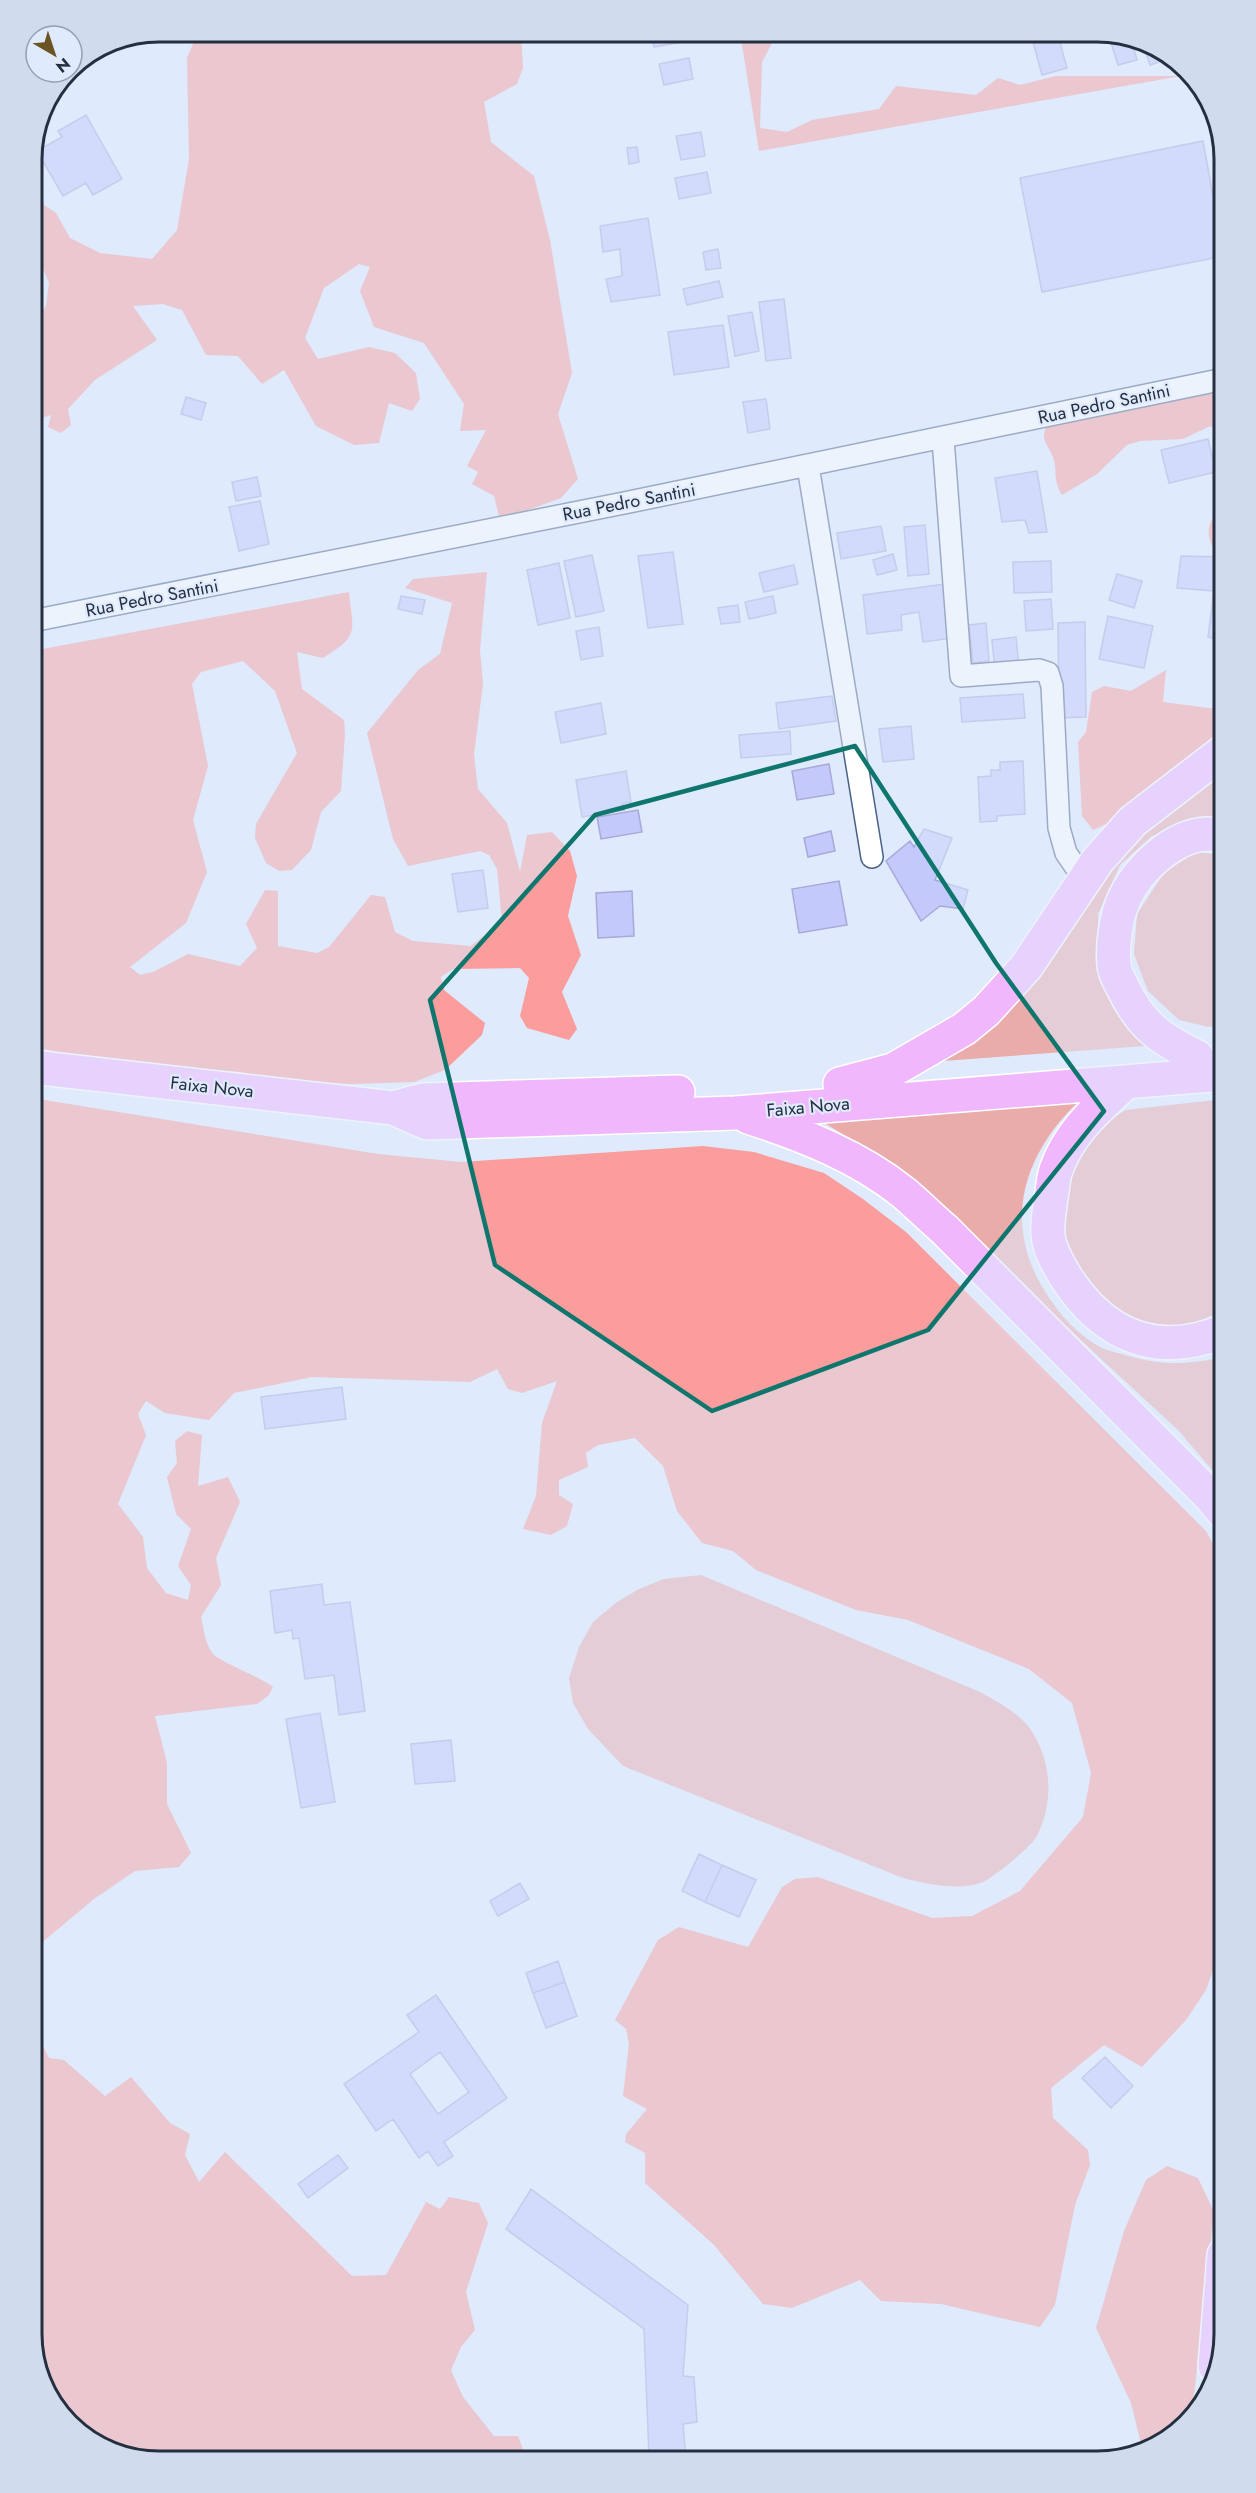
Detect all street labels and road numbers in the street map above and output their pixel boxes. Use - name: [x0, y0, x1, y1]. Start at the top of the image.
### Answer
- street label: Rua Pedro Santini: [1035, 377, 1173, 431]
- street label: Rua Pedro Santini: [560, 476, 698, 528]
- street label: Rua Pedro Santini: [83, 572, 221, 624]
- street label: Faixa Nova: [169, 1070, 255, 1104]
- street label: Faixa Nova: [765, 1090, 851, 1124]

